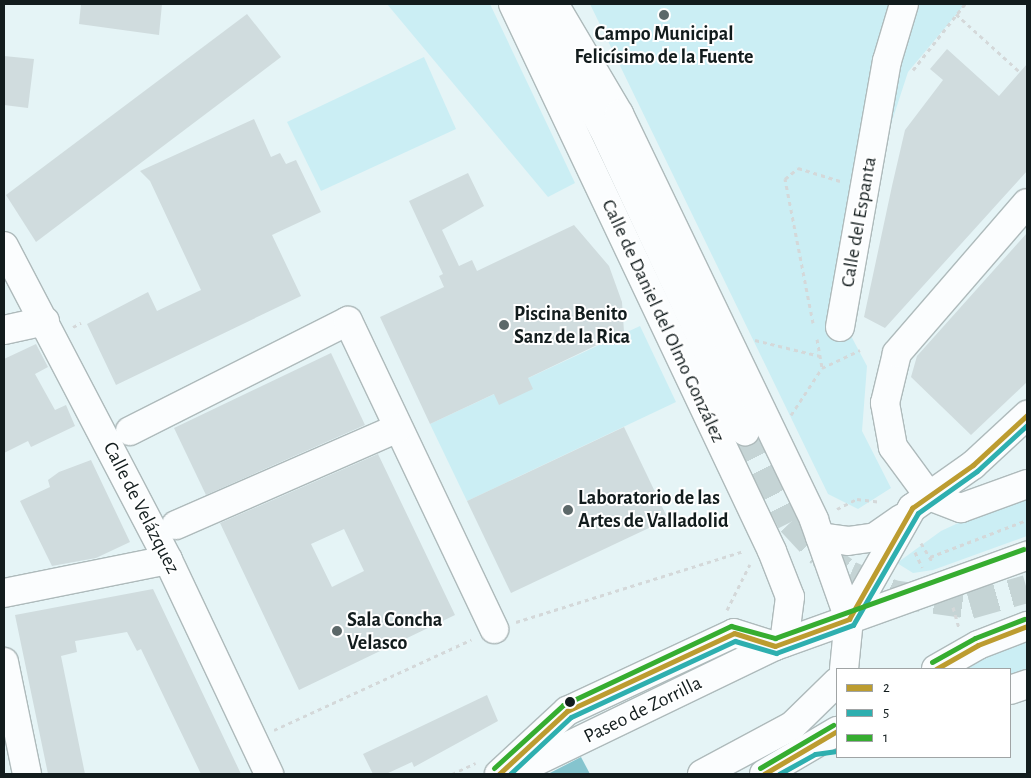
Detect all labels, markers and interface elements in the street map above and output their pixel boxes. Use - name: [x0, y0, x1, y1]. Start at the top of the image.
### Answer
- marker: Campo Municipal Felicísimo de la Fuente: [658, 9, 670, 21]
- place label: Campo Municipal Felicísimo de la Fuente: [574, 23, 754, 70]
- street label: Calle del Espanta: [836, 155, 882, 289]
- street label: Calle de Daniel del Olmo González: [596, 196, 730, 446]
- place label: Piscina Benito Sanz de la Rica: [514, 302, 630, 349]
- marker: Piscina Benito Sanz de la Rica: [498, 319, 510, 331]
- street label: Calle de Velázquez: [98, 438, 184, 578]
- place label: Laboratorio de las Artes de Valladolid: [578, 486, 728, 533]
- marker: Laboratorio de las Artes de Valladolid: [562, 504, 574, 516]
- place label: Sala Concha Velasco: [347, 608, 442, 655]
- marker: Sala Concha Velasco: [331, 625, 343, 637]
- legend: [836, 668, 1011, 758]
- street label: Paseo de Zorrilla: [580, 671, 706, 749]
- text: 2: [883, 680, 890, 695]
- unlabelled marker: [565, 697, 575, 707]
- text: 5: [883, 705, 889, 720]
- text: 1: [883, 730, 888, 745]

